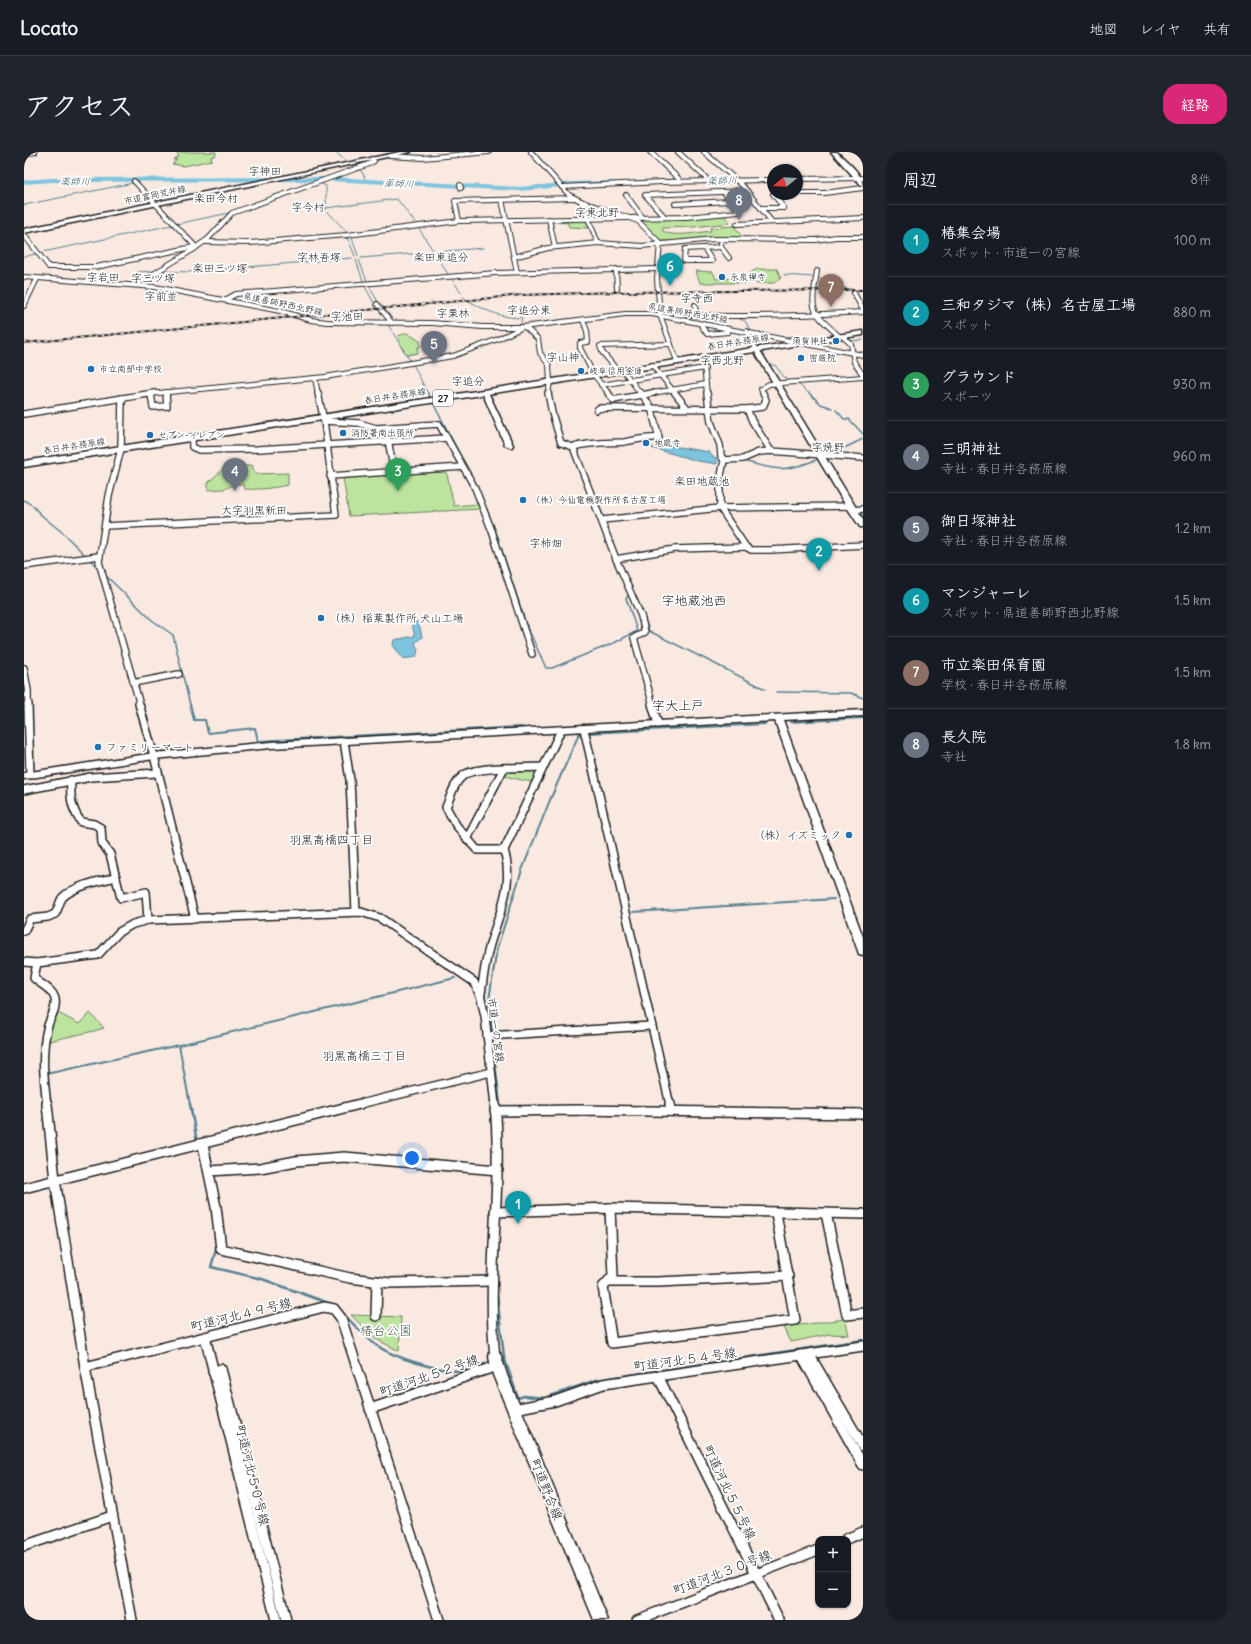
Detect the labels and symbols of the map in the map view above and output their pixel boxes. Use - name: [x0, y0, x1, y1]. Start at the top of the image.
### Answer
- district label: 字神田: [249, 164, 282, 178]
- north arrow: [767, 164, 803, 200]
- water label: 薬師川: [707, 173, 737, 188]
- water label: 薬師川: [60, 175, 90, 188]
- water label: 薬師川: [384, 176, 414, 191]
- street label: 市道富岡荒井線: [123, 183, 187, 206]
- pin: 8: [726, 187, 752, 220]
- district label: 楽田今村: [194, 191, 238, 205]
- district label: 字今村: [292, 200, 325, 214]
- district label: 字東北野: [575, 205, 619, 219]
- district label: 字林吾塚: [297, 250, 341, 264]
- district label: 楽田東追分: [414, 250, 469, 264]
- pin: 6: [657, 253, 683, 286]
- district label: 楽田三ツ塚: [193, 261, 248, 275]
- district label: 字岩田: [87, 270, 120, 284]
- district label: 字三ツ塚: [131, 271, 175, 285]
- place label: 永泉禅寺: [730, 271, 766, 282]
- marker: 永泉禅寺: [717, 272, 727, 282]
- pin: 7: [818, 274, 844, 307]
- district label: 字前並: [145, 289, 178, 303]
- street label: 県道善師野西北野線: [242, 290, 324, 317]
- district label: 字寺西: [681, 291, 714, 305]
- street label: 県道善師野西北野線: [647, 300, 729, 325]
- district label: 字追分東: [507, 303, 551, 317]
- district label: 字栗林: [437, 306, 470, 320]
- district label: 字池田: [331, 309, 364, 323]
- pin: 5: [421, 331, 447, 364]
- street label: 春日井各務原線: [706, 331, 770, 352]
- place label: 須賀神社: [792, 335, 828, 346]
- marker: 須賀神社: [831, 336, 841, 346]
- district label: 字山神: [547, 350, 580, 364]
- place label: 密厳院: [809, 352, 836, 363]
- district label: 字西北野: [700, 353, 744, 367]
- marker: 密厳院: [796, 353, 806, 363]
- place label: 市立南部中学校: [99, 363, 162, 374]
- marker: 市立南部中学校: [86, 364, 96, 374]
- place label: 岐阜信用金庫: [589, 365, 643, 376]
- marker: 岐阜信用金庫: [576, 366, 586, 376]
- district label: 字追分: [452, 374, 485, 388]
- street label: 春日井各務原線: [363, 385, 427, 406]
- road number: 27: [433, 390, 453, 406]
- place label: 消防署南出張所: [351, 427, 414, 438]
- marker: 消防署南出張所: [338, 428, 348, 438]
- place label: セブン-イレブン: [158, 429, 225, 440]
- marker: セブン-イレブン: [145, 430, 155, 440]
- street label: 春日井各務原線: [42, 435, 106, 456]
- place label: 地蔵寺: [654, 437, 681, 448]
- marker: 地蔵寺: [641, 438, 651, 448]
- district label: 字焼野: [812, 440, 845, 454]
- pin: 4: [222, 458, 248, 491]
- pin: 3: [385, 458, 411, 491]
- district label: 楽田地蔵池: [675, 474, 730, 488]
- place label: （株）今仙電機製作所名古屋工場: [531, 494, 666, 505]
- marker: （株）今仙電機製作所名古屋工場: [518, 495, 528, 505]
- district label: 大字羽黒新田: [221, 503, 287, 517]
- district label: 字柿畑: [530, 536, 563, 550]
- pin: 2: [806, 538, 832, 571]
- district label: 字地蔵池西: [661, 592, 727, 609]
- place label: （株）稲葉製作所 犬山工場: [329, 611, 464, 625]
- marker: （株）稲葉製作所 犬山工場: [316, 613, 326, 623]
- district label: 字大上戸: [652, 697, 704, 714]
- place label: ファミリーマート: [106, 740, 194, 754]
- marker: ファミリーマート: [93, 742, 103, 752]
- place label: （株）イズミック: [753, 828, 841, 842]
- marker: （株）イズミック: [844, 830, 854, 840]
- district label: 羽黒高橋四丁目: [289, 832, 373, 847]
- street label: 市道一の宮線: [484, 996, 508, 1064]
- district label: 羽黒高橋三丁目: [322, 1048, 406, 1063]
- your location: [402, 1148, 422, 1168]
- pin: 1: [505, 1191, 531, 1224]
- street label: 町道河北４９号線: [189, 1293, 295, 1335]
- park label: 椿台公園: [360, 1322, 412, 1339]
- street label: 町道河北５４号線: [632, 1344, 739, 1375]
- street label: 町道河北５２号線: [377, 1350, 482, 1400]
- street label: 町道河北５０号線: [232, 1423, 274, 1529]
- street label: 町道河北５５号線: [699, 1442, 760, 1544]
- street label: 町道野合線: [526, 1456, 567, 1523]
- street label: 町道河北３０号線: [671, 1546, 775, 1599]

